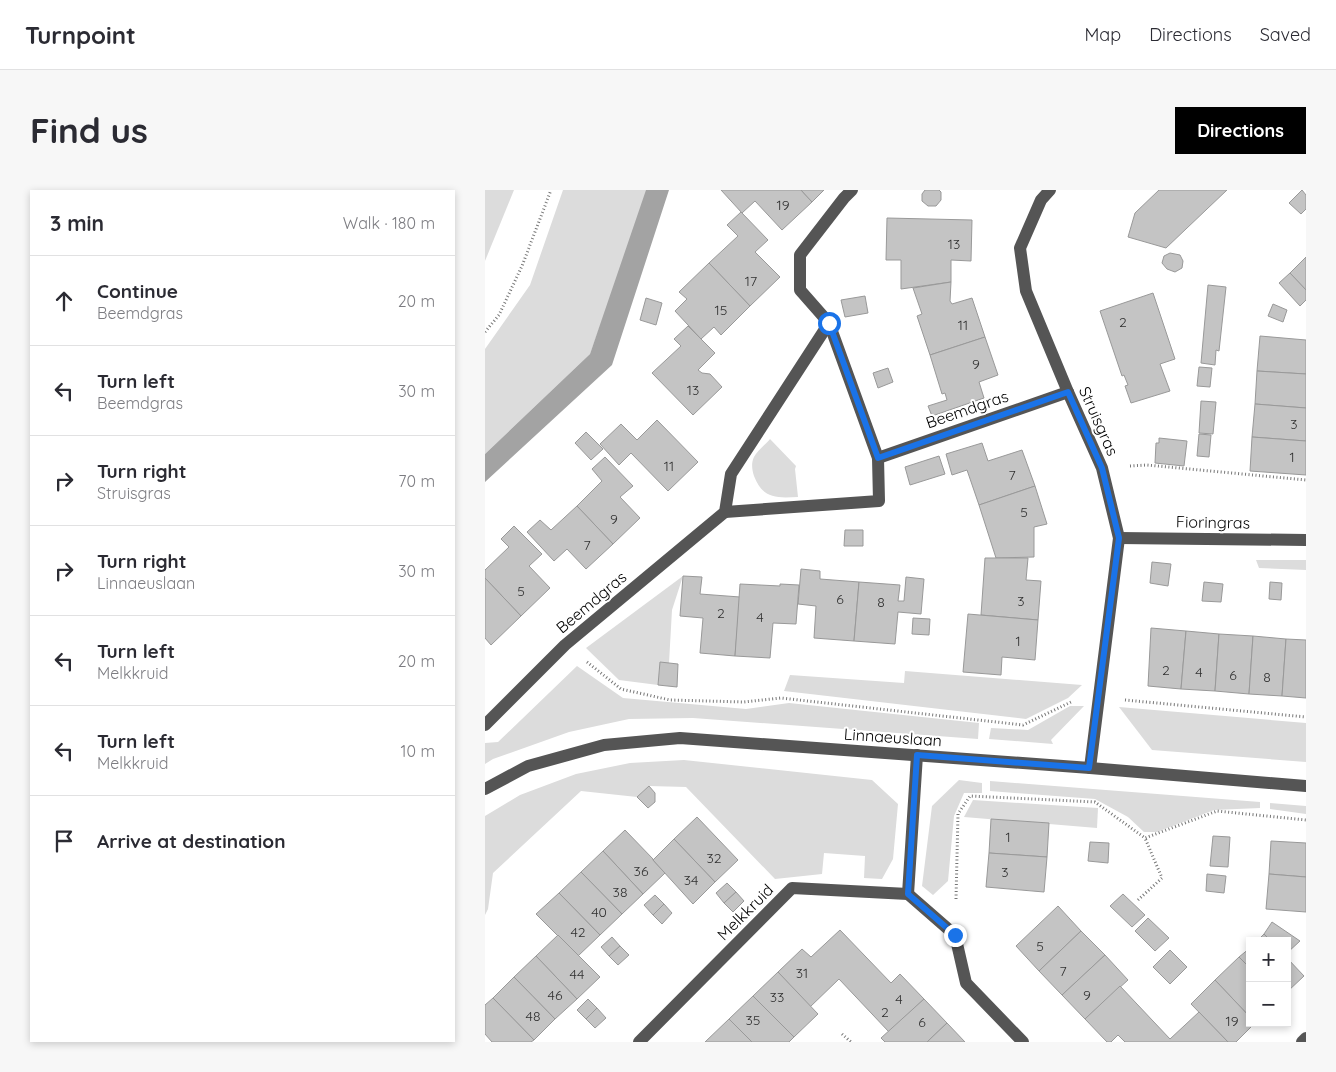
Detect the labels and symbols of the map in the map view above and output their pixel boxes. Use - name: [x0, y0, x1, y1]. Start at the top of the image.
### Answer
- house number: 19: [777, 196, 790, 214]
- house number: 13: [948, 235, 960, 253]
- house number: 17: [745, 272, 757, 290]
- house number: 15: [715, 301, 727, 319]
- route start: [818, 312, 841, 335]
- house number: 2: [1119, 313, 1127, 331]
- house number: 11: [958, 316, 968, 334]
- house number: 9: [972, 355, 980, 373]
- house number: 13: [687, 381, 699, 399]
- street label: Struisgras: [1075, 383, 1123, 459]
- street label: Beemdgras: [923, 386, 1011, 432]
- house number: 3: [1290, 415, 1298, 433]
- house number: 1: [1289, 448, 1295, 466]
- house number: 11: [664, 457, 674, 475]
- house number: 7: [1008, 466, 1016, 484]
- house number: 5: [1020, 503, 1028, 521]
- house number: 9: [610, 510, 618, 528]
- street label: Fioringras: [1176, 511, 1250, 533]
- house number: 7: [583, 536, 591, 554]
- street label: Beemdgras: [552, 567, 630, 637]
- house number: 5: [517, 582, 525, 600]
- house number: 6: [836, 590, 844, 608]
- house number: 3: [1017, 592, 1025, 610]
- house number: 8: [877, 593, 885, 611]
- house number: 2: [717, 604, 725, 622]
- house number: 4: [756, 608, 764, 626]
- house number: 1: [1015, 632, 1021, 650]
- house number: 2: [1162, 661, 1170, 679]
- house number: 4: [1195, 663, 1203, 681]
- house number: 6: [1229, 666, 1237, 684]
- house number: 8: [1263, 668, 1271, 686]
- street label: Linnaeuslaan: [843, 724, 943, 750]
- house number: 1: [1005, 828, 1011, 846]
- house number: 32: [706, 849, 722, 867]
- house number: 36: [634, 862, 649, 880]
- house number: 3: [1001, 863, 1009, 881]
- house number: 34: [684, 871, 698, 889]
- street label: Melkkruid: [713, 880, 777, 944]
- house number: 38: [613, 883, 627, 901]
- house number: 40: [591, 903, 607, 921]
- house number: 42: [570, 923, 586, 941]
- route end: [944, 924, 967, 947]
- house number: 5: [1036, 937, 1044, 955]
- house number: 7: [1059, 962, 1067, 980]
- house number: 31: [796, 964, 808, 982]
- house number: 44: [570, 965, 584, 983]
- house number: 46: [548, 986, 563, 1004]
- house number: 9: [1083, 986, 1091, 1004]
- house number: 33: [770, 988, 784, 1006]
- house number: 4: [895, 990, 903, 1008]
- house number: 2: [881, 1003, 889, 1021]
- house number: 48: [526, 1007, 540, 1025]
- house number: 35: [746, 1011, 760, 1029]
- house number: 19: [1226, 1012, 1239, 1030]
- house number: 6: [918, 1013, 926, 1031]

